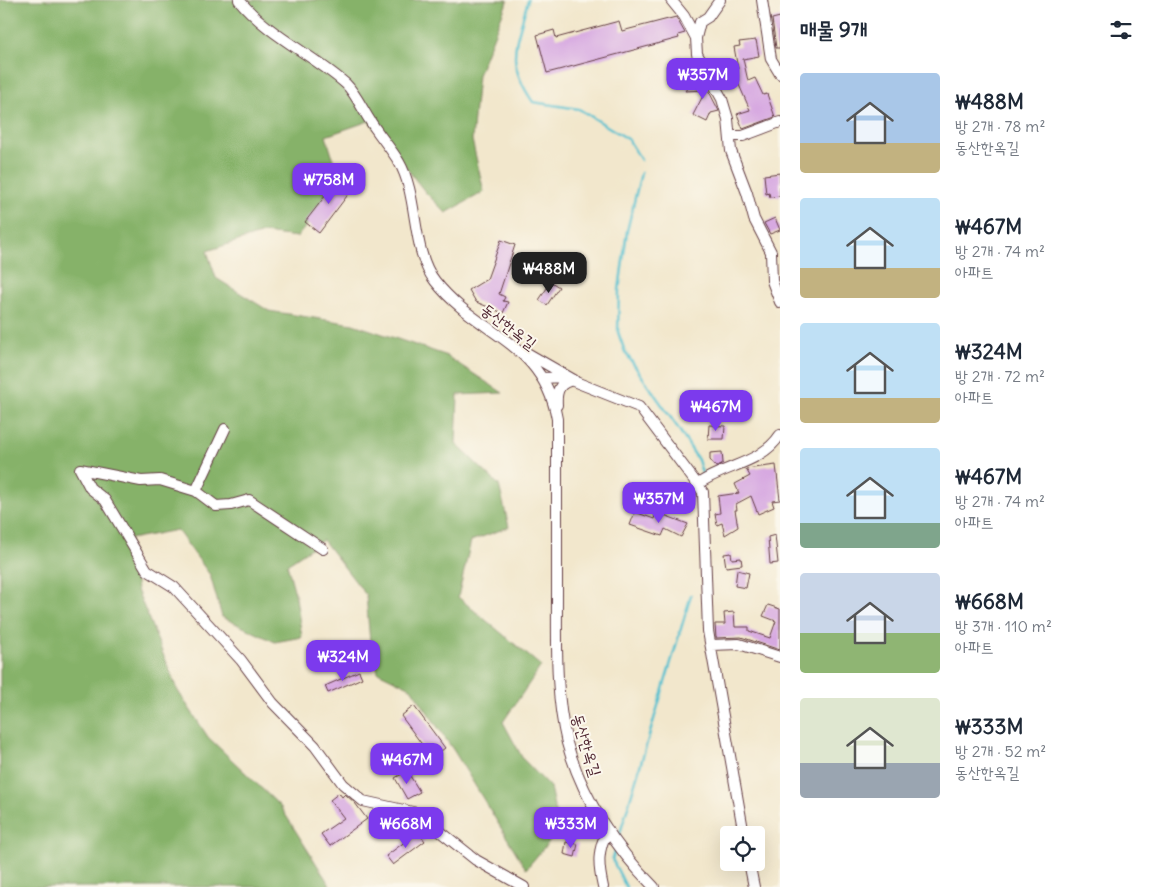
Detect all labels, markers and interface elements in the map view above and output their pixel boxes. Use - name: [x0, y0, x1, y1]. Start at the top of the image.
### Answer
- text: 매물 9개: [800, 16, 868, 43]
- icon: filters: [1107, 16, 1135, 44]
- pin: ₩357M: [668, 58, 738, 100]
- text: ₩357M: [677, 64, 729, 84]
- text: ₩488M: [955, 88, 1024, 115]
- icon: home: [840, 93, 900, 153]
- text: 방 2개 · 78 m²: [955, 116, 1045, 136]
- text: 동산한옥길: [955, 137, 1019, 157]
- pin: ₩758M: [294, 162, 364, 205]
- text: ₩758M: [303, 169, 355, 189]
- text: ₩467M: [955, 213, 1022, 240]
- icon: home: [840, 218, 900, 278]
- text: 방 2개 · 74 m²: [955, 241, 1045, 261]
- pin: ₩488M: [514, 252, 584, 294]
- text: ₩488M: [523, 258, 575, 278]
- text: 아파트: [955, 262, 994, 282]
- street label: 동산한옥길: [477, 299, 541, 353]
- text: ₩324M: [955, 338, 1023, 365]
- icon: home: [840, 343, 900, 403]
- text: 방 2개 · 72 m²: [955, 366, 1045, 386]
- text: 아파트: [955, 387, 994, 407]
- pin: ₩467M: [681, 390, 751, 432]
- text: ₩467M: [690, 396, 742, 416]
- text: ₩467M: [955, 463, 1022, 490]
- icon: home: [840, 468, 900, 528]
- pin: ₩357M: [624, 482, 694, 524]
- text: ₩357M: [633, 488, 685, 508]
- text: 방 2개 · 74 m²: [955, 491, 1045, 511]
- text: 아파트: [955, 512, 994, 532]
- text: ₩668M: [955, 588, 1024, 615]
- icon: home: [840, 593, 900, 653]
- text: 방 3개 · 110 m²: [955, 616, 1052, 636]
- text: 아파트: [955, 637, 994, 657]
- pin: ₩324M: [308, 640, 378, 682]
- text: ₩324M: [317, 646, 369, 666]
- street label: 동산한옥길: [568, 711, 606, 779]
- text: ₩333M: [955, 713, 1023, 740]
- icon: home: [840, 718, 900, 778]
- text: 방 2개 · 52 m²: [955, 741, 1046, 761]
- pin: ₩467M: [372, 742, 442, 785]
- text: ₩467M: [381, 749, 433, 769]
- text: 동산한옥길: [955, 762, 1019, 782]
- pin: ₩668M: [371, 806, 441, 849]
- pin: ₩333M: [536, 806, 606, 849]
- text: ₩668M: [380, 813, 432, 833]
- text: ₩333M: [545, 813, 597, 833]
- map controls: [720, 826, 765, 871]
- button: locate: [720, 826, 765, 871]

